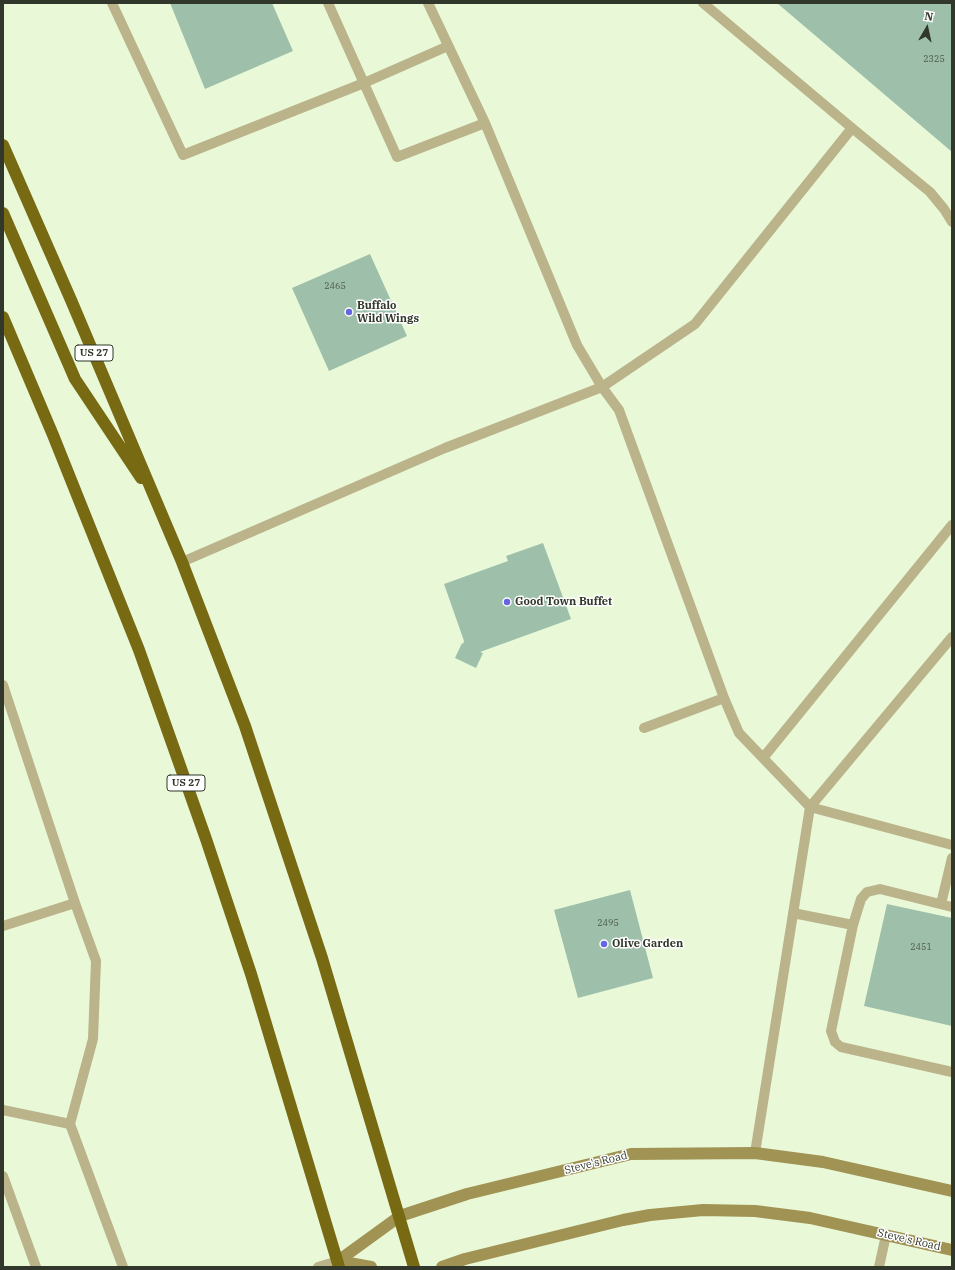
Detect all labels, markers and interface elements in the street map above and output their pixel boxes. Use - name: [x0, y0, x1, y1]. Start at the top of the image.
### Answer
- north arrow: [907, 8, 947, 48]
- text: N: [923, 9, 934, 24]
- house number: 2325: [923, 54, 945, 64]
- house number: 2465: [324, 281, 346, 291]
- place label: Buffalo Wild Wings: [357, 299, 419, 325]
- marker: Buffalo Wild Wings: [344, 307, 354, 317]
- road number: US 27: [75, 345, 113, 361]
- place label: Good Town Buffet: [515, 595, 612, 609]
- marker: Good Town Buffet: [502, 597, 512, 607]
- road number: US 27: [167, 775, 205, 791]
- house number: 2495: [597, 918, 619, 928]
- place label: Olive Garden: [612, 937, 683, 951]
- marker: Olive Garden: [599, 939, 609, 949]
- house number: 2451: [910, 942, 932, 952]
- street label: Steve's Road: [563, 1149, 629, 1177]
- street label: Steve's Road: [876, 1226, 942, 1254]

